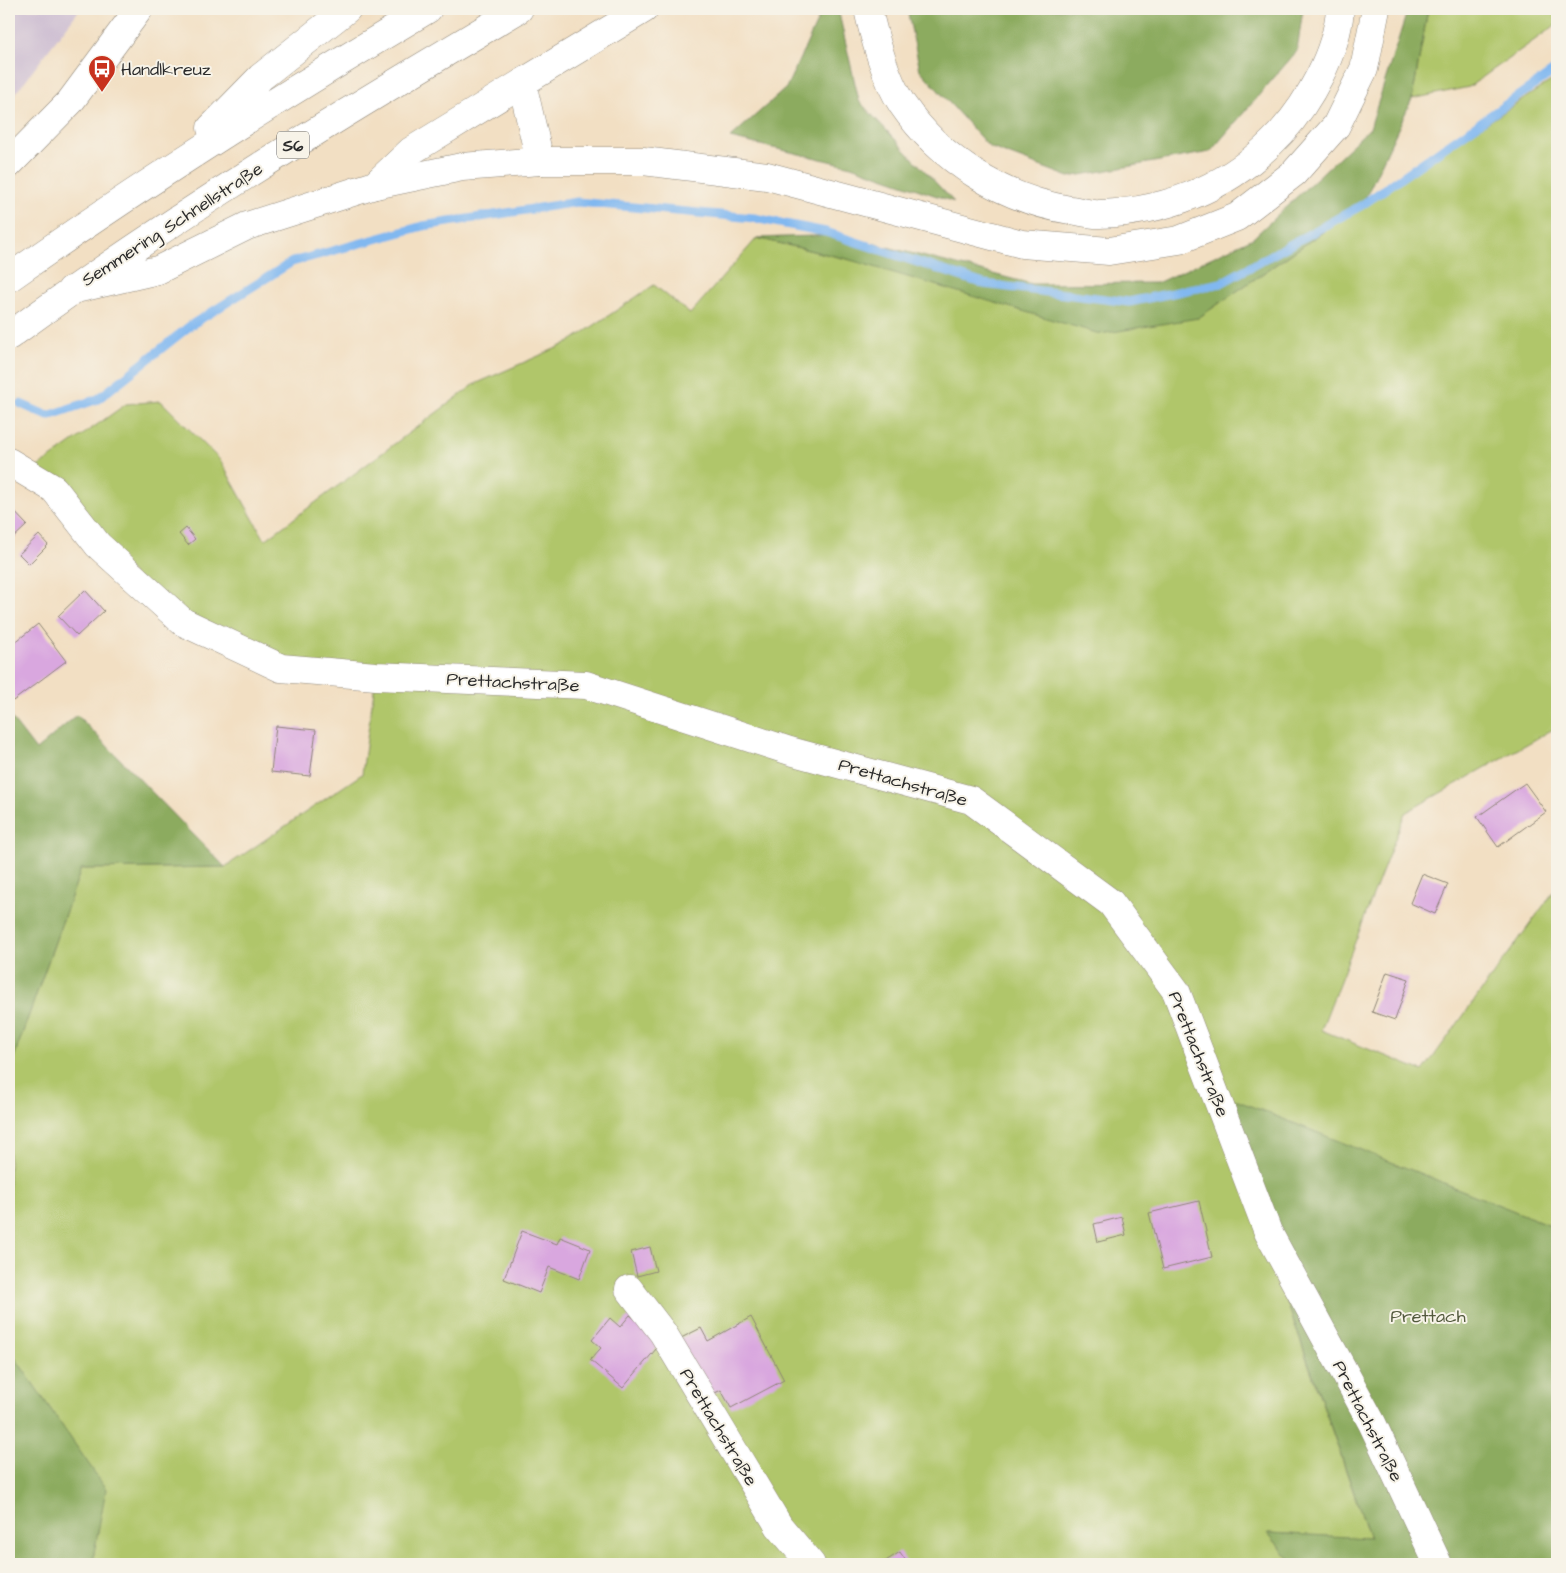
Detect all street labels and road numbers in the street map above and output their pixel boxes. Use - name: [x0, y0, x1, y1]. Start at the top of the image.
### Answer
- road number: S6: [277, 132, 309, 158]
- street label: Semmering Schnellstraße: [77, 156, 268, 293]
- street label: Prettachstraße: [446, 667, 580, 698]
- street label: Prettachstraße: [835, 752, 971, 813]
- street label: Prettachstraße: [1162, 988, 1235, 1121]
- street label: Prettachstraße: [1326, 1356, 1409, 1486]
- street label: Prettachstraße: [674, 1364, 764, 1491]

